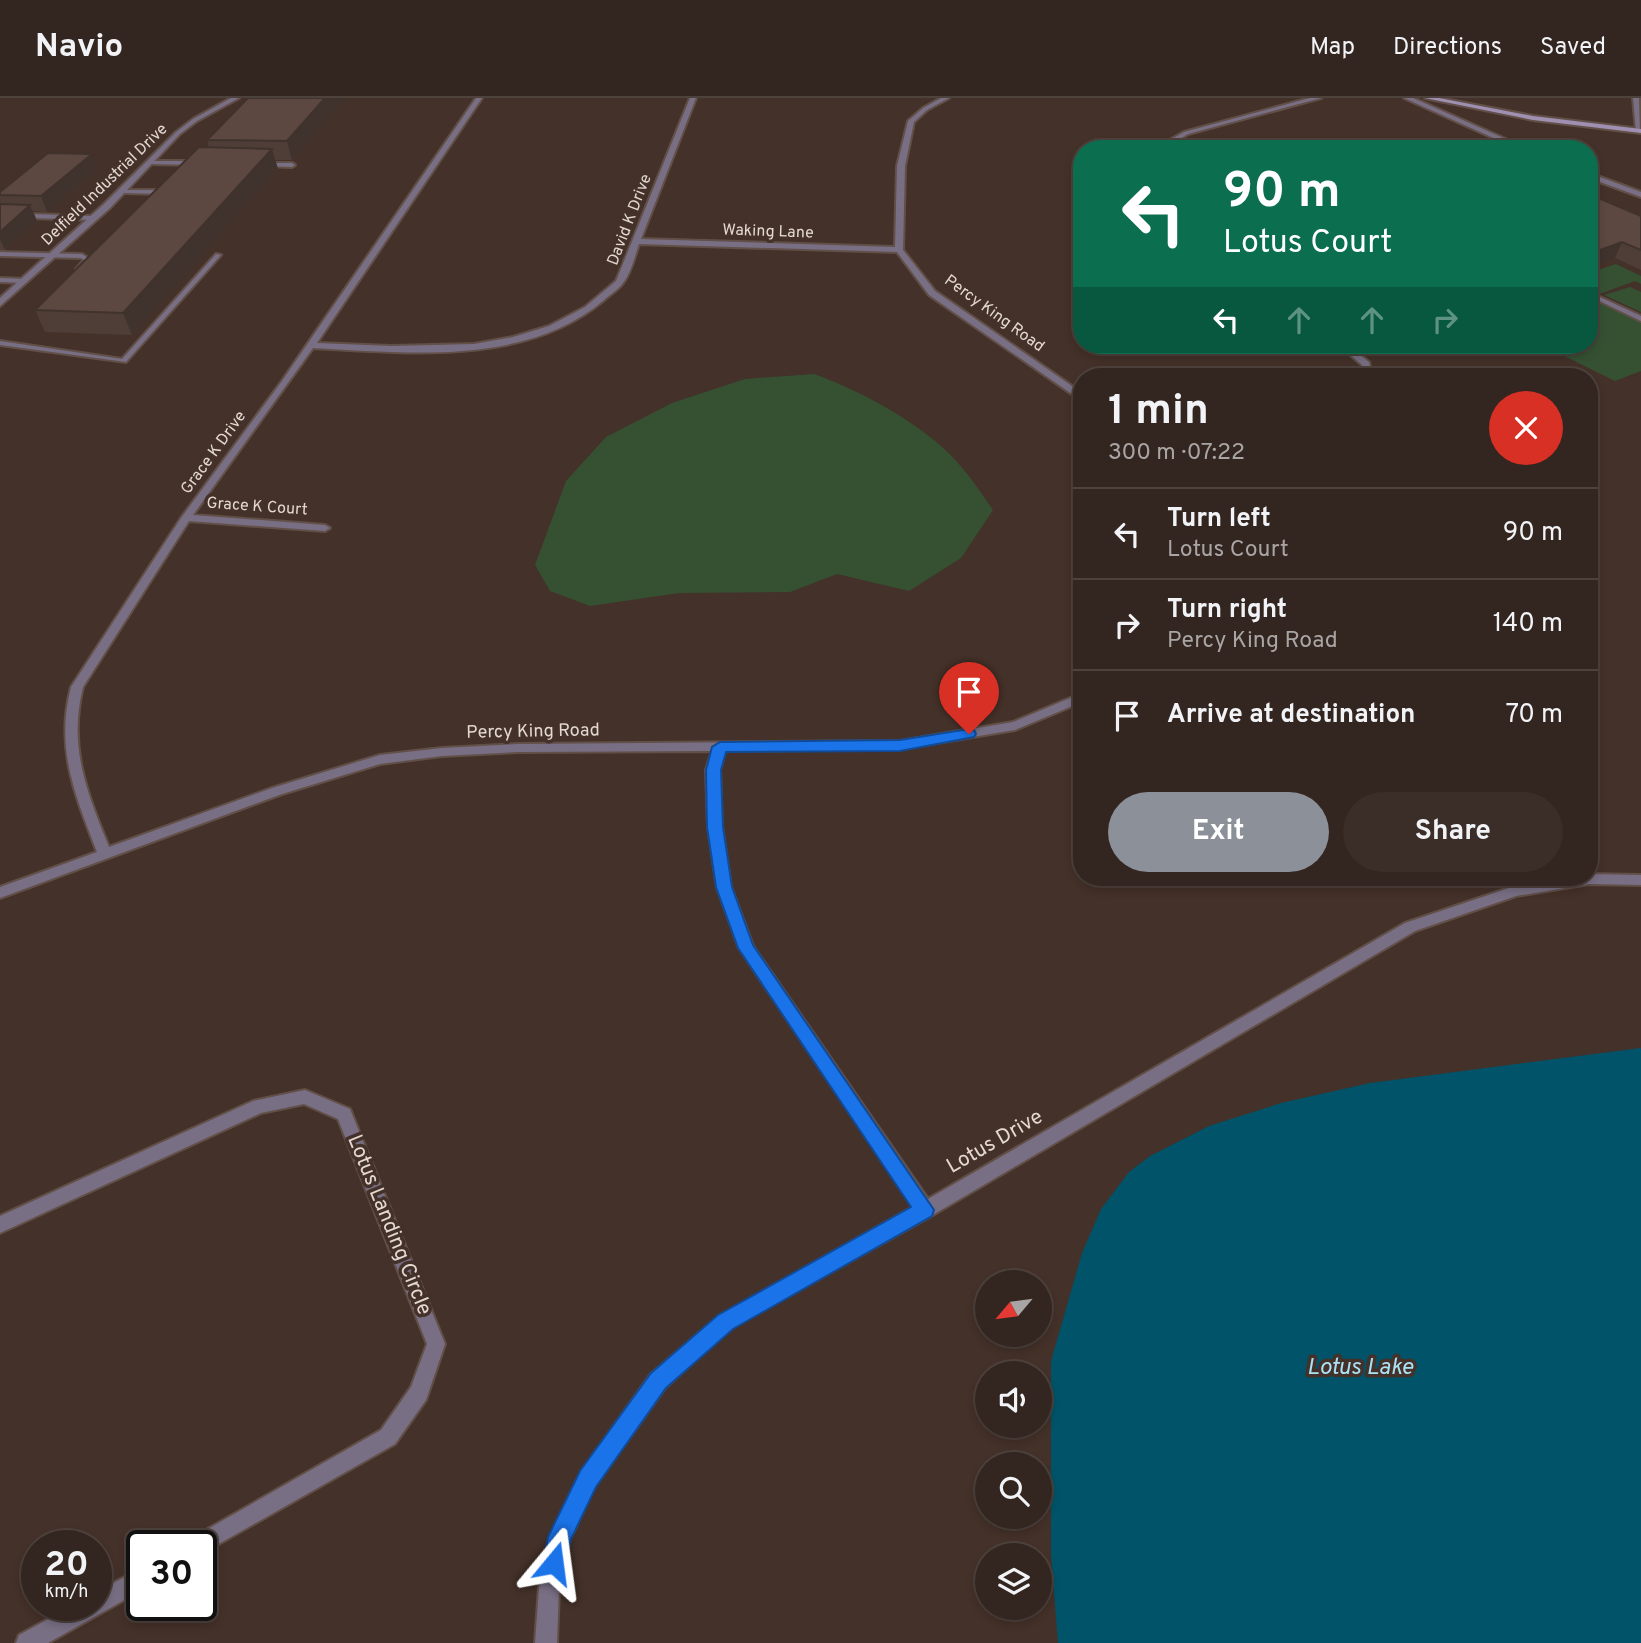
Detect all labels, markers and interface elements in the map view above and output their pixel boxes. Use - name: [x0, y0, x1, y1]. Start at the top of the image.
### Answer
- text: Navio: [35, 27, 123, 69]
- text: Map: [1310, 33, 1355, 63]
- text: Directions: [1393, 33, 1502, 63]
- text: Saved: [1540, 33, 1606, 63]
- street label: Delfield Industrial Drive: [38, 120, 172, 250]
- text: 90 m: [1223, 163, 1341, 225]
- icon: left: [1108, 168, 1199, 259]
- street label: David K Drive: [603, 171, 657, 269]
- street label: Waking Lane: [722, 220, 814, 244]
- text: Lotus Court: [1223, 224, 1392, 264]
- street label: Percy King Road: [940, 271, 1048, 357]
- icon: left: [1207, 301, 1245, 339]
- icon: ahead: [1280, 301, 1318, 339]
- icon: ahead: [1353, 301, 1391, 339]
- icon: right: [1426, 301, 1464, 339]
- text: 1 min: [1108, 386, 1209, 439]
- button: close: [1489, 391, 1563, 465]
- street label: Grace K Drive: [177, 407, 251, 499]
- text: 300 m · 07:22: [1108, 439, 1245, 468]
- street label: Grace K Court: [206, 493, 308, 521]
- text: Turn left: [1167, 503, 1271, 536]
- icon: left: [1108, 515, 1146, 553]
- text: 90 m: [1503, 517, 1563, 550]
- text: Lotus Court: [1167, 536, 1289, 565]
- text: Turn right: [1167, 594, 1287, 627]
- icon: right: [1108, 606, 1146, 644]
- text: 140 m: [1493, 608, 1563, 641]
- text: Percy King Road: [1167, 627, 1338, 656]
- pin: [939, 662, 999, 734]
- icon: arrive: [950, 673, 988, 711]
- icon: arrive: [1108, 697, 1146, 735]
- text: Arrive at destination: [1167, 699, 1415, 732]
- text: 70 m: [1505, 699, 1563, 732]
- street label: Percy King Road: [466, 719, 600, 745]
- button: Exit: [1108, 792, 1329, 872]
- button: Share: [1343, 792, 1563, 872]
- street label: Lotus Drive: [942, 1104, 1048, 1180]
- street label: Lotus Landing Circle: [340, 1131, 438, 1319]
- north arrow: [975, 1270, 1052, 1348]
- map controls: [975, 1270, 1052, 1620]
- water label: Lotus Lake: [1307, 1354, 1414, 1383]
- button: sound: [975, 1361, 1052, 1438]
- button: search: [975, 1452, 1052, 1529]
- position arrow: [517, 1526, 591, 1600]
- speed limit sign: 30: [126, 1530, 217, 1621]
- button: layers: [975, 1543, 1052, 1620]
- text: 20: [44, 1544, 89, 1588]
- text: km/h: [45, 1581, 88, 1604]

